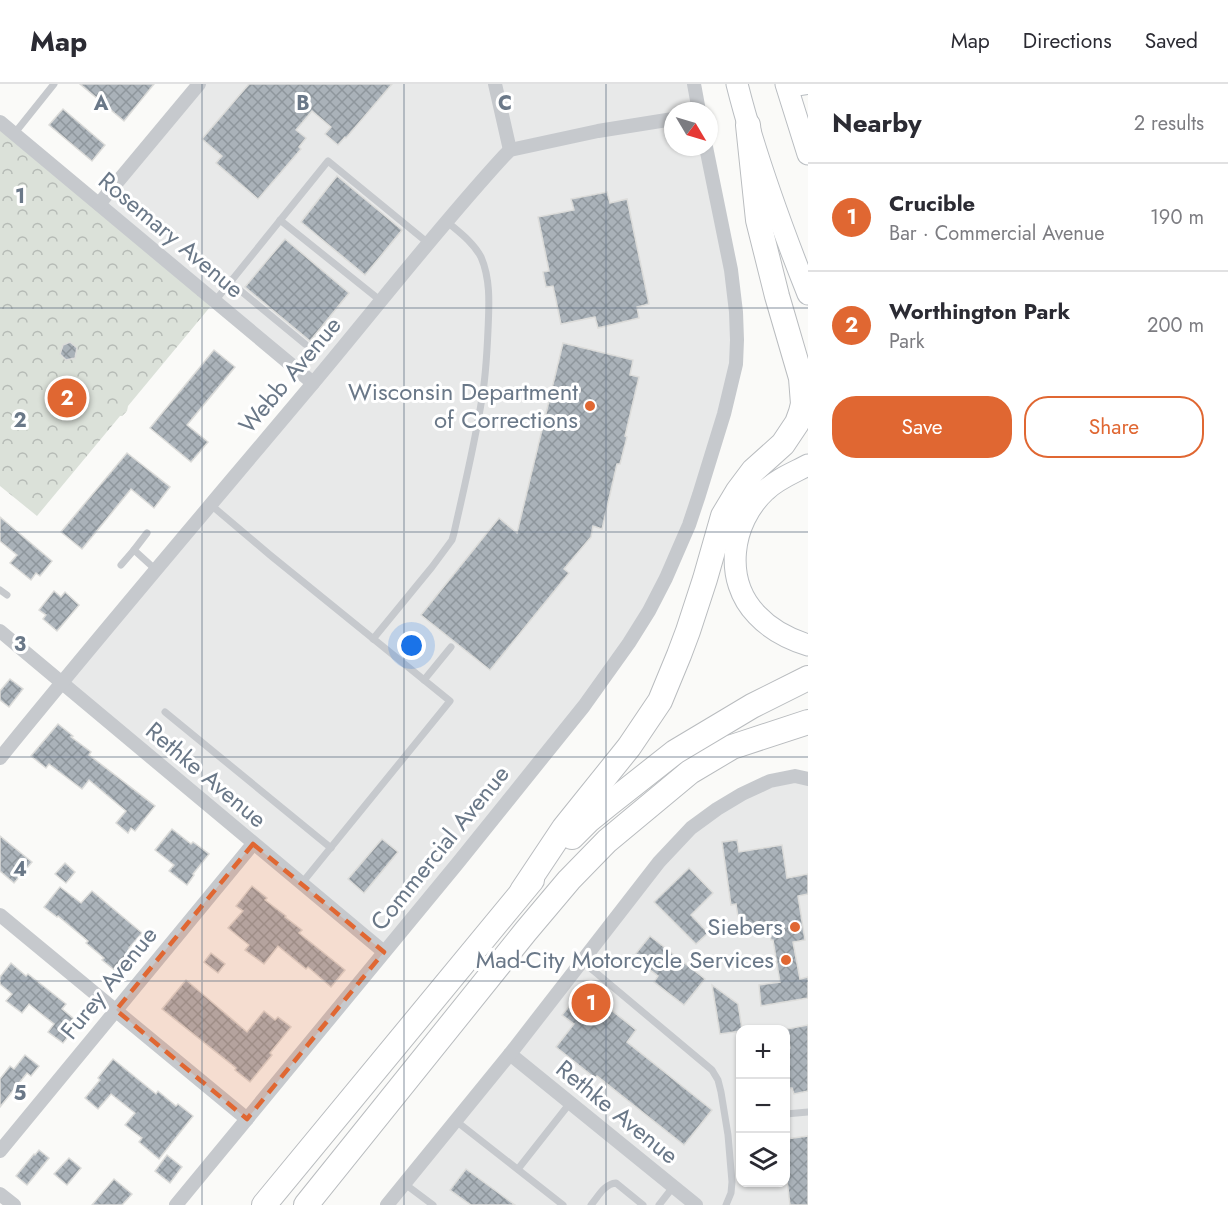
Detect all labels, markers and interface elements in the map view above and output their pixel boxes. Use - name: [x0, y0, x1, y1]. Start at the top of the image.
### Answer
- text: Map: [30, 21, 87, 62]
- text: Map: [951, 26, 990, 56]
- text: Directions: [1023, 26, 1112, 56]
- text: Saved: [1145, 26, 1198, 56]
- text: A: [93, 89, 109, 118]
- text: B: [296, 89, 310, 118]
- text: C: [498, 89, 512, 118]
- north arrow: [664, 102, 718, 156]
- text: Nearby: [832, 104, 921, 142]
- text: 2 results: [1134, 109, 1204, 138]
- street label: Rosemary Avenue: [91, 163, 252, 306]
- text: 1: [15, 182, 25, 211]
- text: Crucible: [889, 187, 975, 219]
- text: 1: [846, 203, 857, 232]
- text: 190 m: [1150, 203, 1204, 232]
- text: Bar · Commercial Avenue: [889, 219, 1105, 248]
- text: Worthington Park: [889, 295, 1070, 327]
- street label: Webb Avenue: [230, 308, 349, 441]
- text: 2: [845, 311, 858, 340]
- text: 200 m: [1147, 311, 1204, 340]
- text: Park: [889, 327, 925, 356]
- place label: Wisconsin Department of Corrections: [348, 374, 578, 437]
- pin: 2: [48, 376, 86, 420]
- button: Save: [832, 396, 1012, 458]
- button: Share: [1024, 396, 1204, 458]
- marker: Wisconsin Department of Corrections: [583, 399, 597, 413]
- text: 2: [13, 406, 27, 435]
- text: 3: [14, 630, 26, 659]
- your location: [397, 631, 426, 660]
- street label: Rethke Avenue: [138, 713, 275, 836]
- street label: Commercial Avenue: [362, 757, 517, 938]
- text: 4: [13, 855, 27, 884]
- place label: Siebers: [707, 909, 783, 944]
- street label: Furey Avenue: [52, 919, 165, 1047]
- marker: Siebers: [788, 920, 802, 934]
- place label: Mad-City Motorcycle Services: [476, 942, 774, 977]
- marker: Mad-City Motorcycle Services: [779, 953, 793, 967]
- pin: 1: [572, 980, 610, 1026]
- map controls: [736, 1025, 790, 1187]
- button: +: [736, 1025, 790, 1079]
- street label: Rethke Avenue: [549, 1051, 686, 1172]
- text: 5: [14, 1079, 27, 1108]
- button: −: [736, 1079, 790, 1133]
- button: layers: [736, 1133, 790, 1187]

